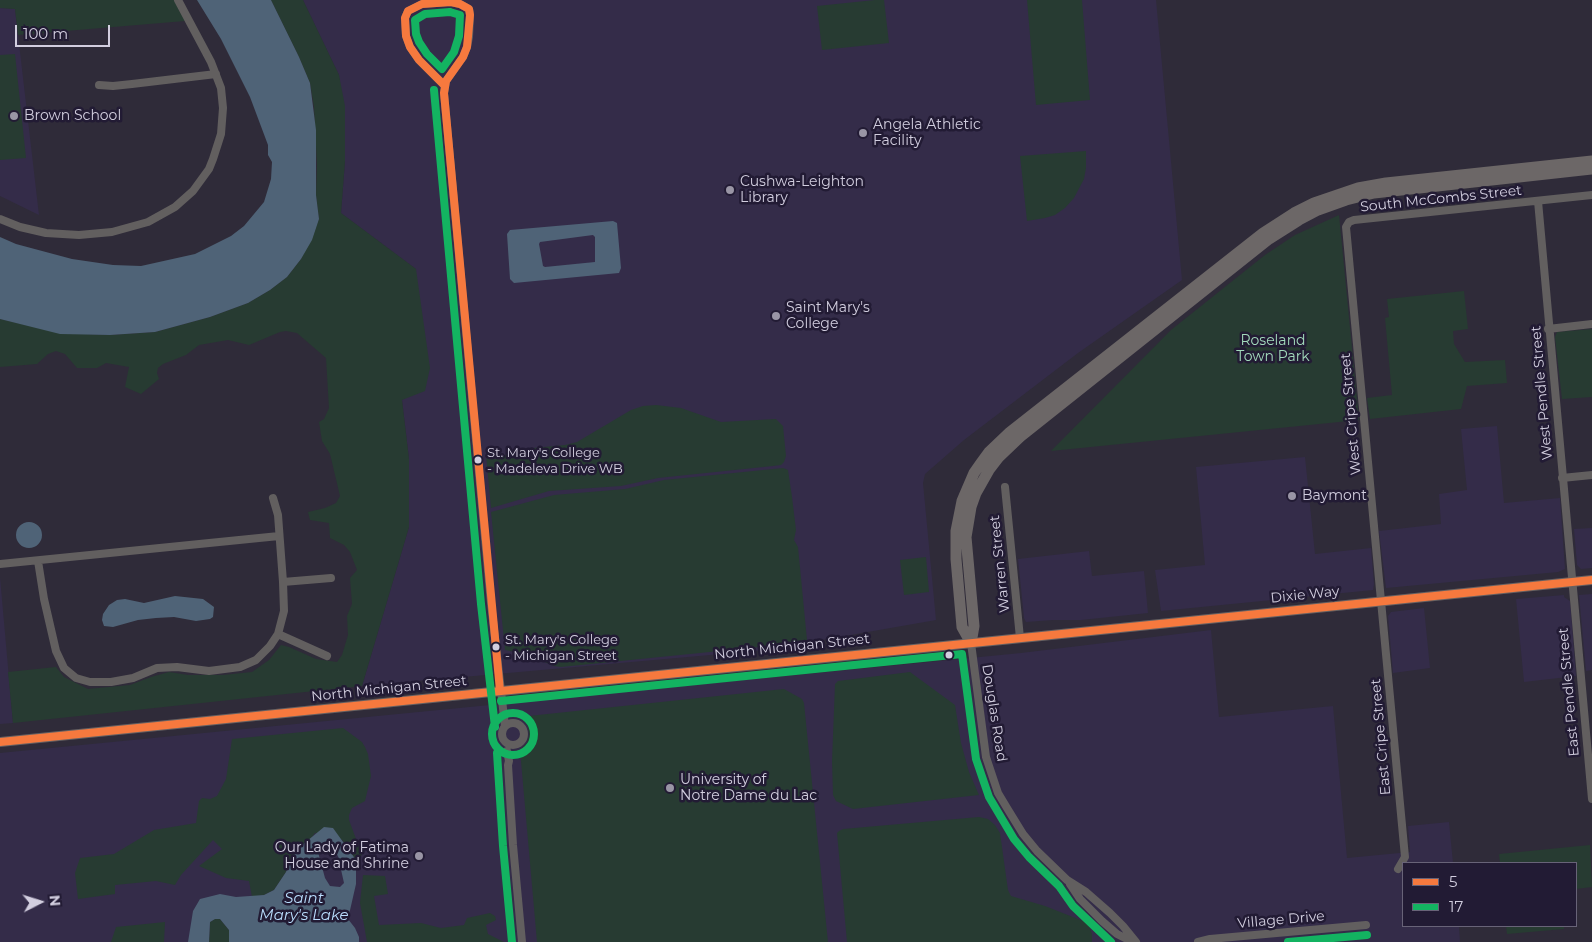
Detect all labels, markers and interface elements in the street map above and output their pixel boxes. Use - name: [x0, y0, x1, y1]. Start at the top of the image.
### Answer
- scale bar: [18, 15, 112, 47]
- text: 100 m: [23, 24, 68, 43]
- place label: Brown School: [24, 108, 121, 124]
- marker: Brown School: [8, 110, 20, 122]
- place label: Angela Athletic Facility: [873, 117, 981, 150]
- marker: Angela Athletic Facility: [857, 127, 869, 139]
- place label: Cushwa-Leighton Library: [740, 174, 864, 206]
- street label: South McCombs Street: [1359, 182, 1523, 216]
- marker: Cushwa-Leighton Library: [724, 184, 736, 196]
- place label: Saint Mary's College: [786, 300, 870, 332]
- marker: Saint Mary's College: [770, 310, 782, 322]
- street label: West Pendle Street: [1528, 325, 1556, 461]
- park label: Roseland Town Park: [1236, 333, 1310, 366]
- street label: West Cripe Street: [1337, 352, 1365, 476]
- place label: St. Mary's College - Madeleva Drive WB: [487, 445, 623, 476]
- marker: St. Mary's College - Madeleva Drive WB: [473, 455, 483, 465]
- place label: Baymont: [1302, 488, 1367, 504]
- marker: Baymont: [1286, 490, 1298, 502]
- street label: Warren Street: [987, 514, 1013, 614]
- street label: Dixie Way: [1270, 583, 1340, 607]
- street label: East Pendle Street: [1555, 627, 1583, 757]
- street label: North Michigan Street: [713, 630, 871, 664]
- place label: St. Mary's College - Michigan Street: [505, 632, 618, 663]
- marker: St. Mary's College - Michigan Street: [491, 642, 501, 652]
- unlabelled marker: [944, 650, 954, 660]
- street label: Douglas Road: [978, 663, 1010, 763]
- street label: North Michigan Street: [310, 672, 468, 706]
- street label: East Cripe Street: [1368, 678, 1394, 796]
- place label: University of Notre Dame du Lac: [680, 772, 817, 804]
- marker: University of Notre Dame du Lac: [664, 782, 676, 794]
- place label: Our Lady of Fatima House and Shrine: [275, 840, 409, 872]
- marker: Our Lady of Fatima House and Shrine: [413, 850, 425, 862]
- legend: [1402, 862, 1577, 927]
- text: 5: [1449, 872, 1458, 891]
- north arrow: [15, 877, 65, 927]
- water label: Saint Mary's Lake: [259, 890, 349, 925]
- text: N: [45, 894, 64, 907]
- text: 17: [1449, 897, 1463, 916]
- street label: Village Drive: [1237, 908, 1325, 932]

